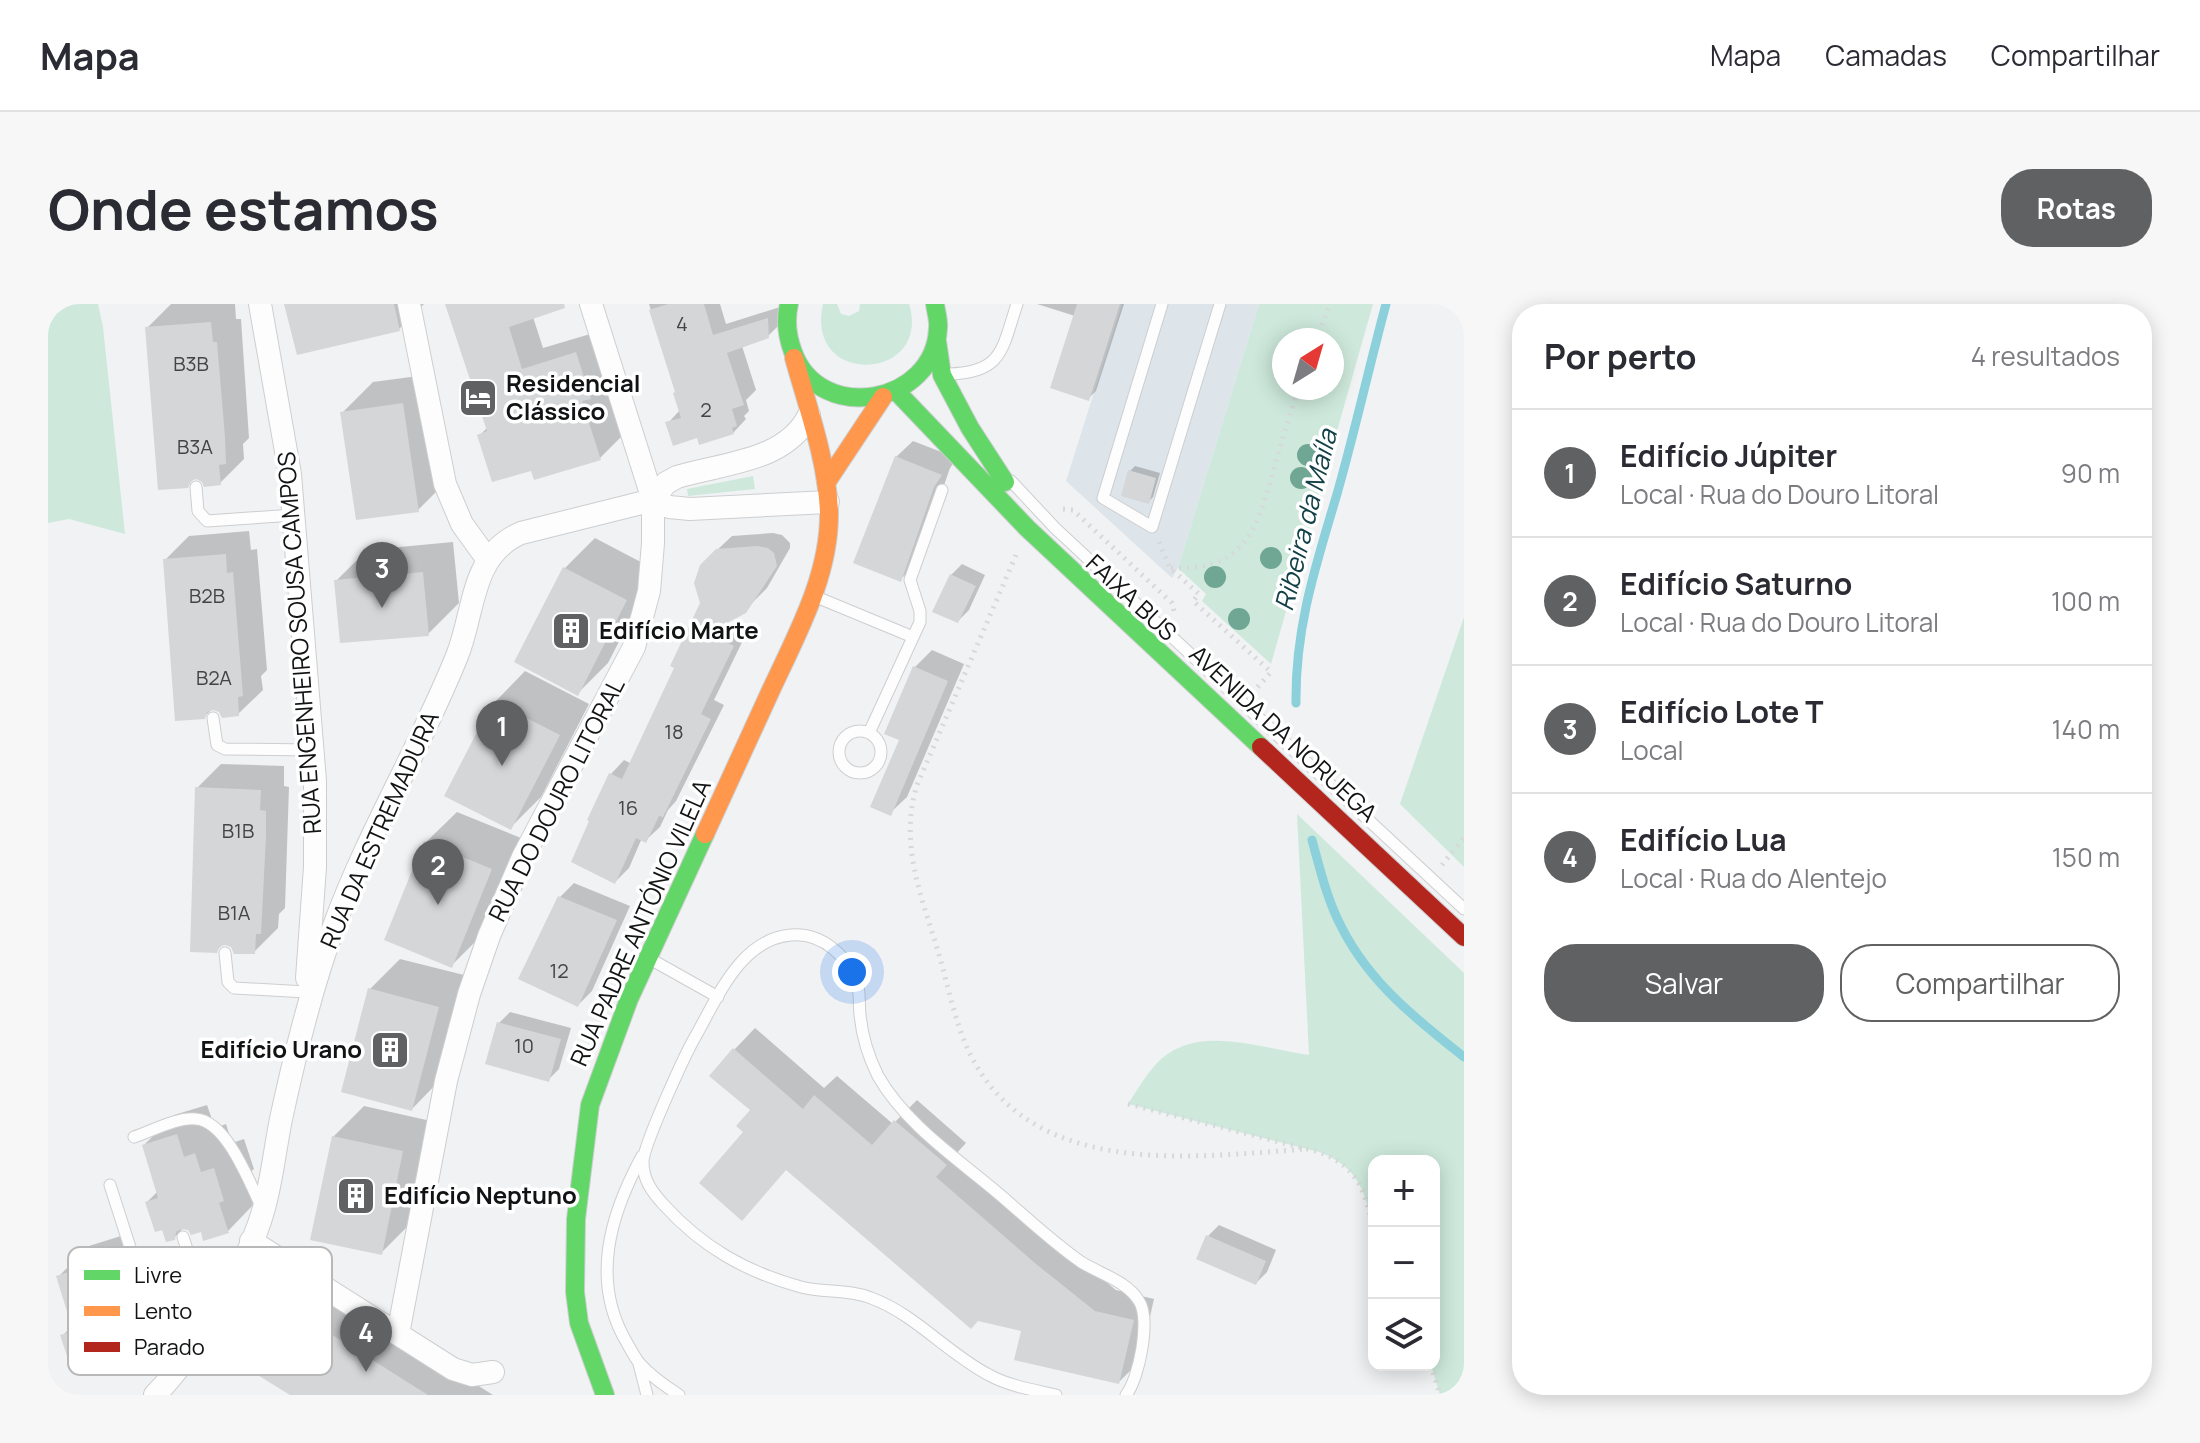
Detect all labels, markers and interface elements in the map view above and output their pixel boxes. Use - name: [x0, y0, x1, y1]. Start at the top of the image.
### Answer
- text: Mapa: [40, 29, 140, 81]
- text: Mapa: [1710, 36, 1781, 74]
- text: Camadas: [1825, 36, 1947, 74]
- text: Compartilhar: [1991, 36, 2160, 74]
- button: Rotas: [2001, 169, 2152, 247]
- text: Onde estamos: [48, 170, 439, 247]
- house number: 4: [676, 310, 688, 337]
- north arrow: [1272, 328, 1344, 400]
- text: Por perto: [1544, 333, 1697, 379]
- text: 4 resultados: [1971, 338, 2120, 374]
- house number: B3B: [173, 350, 209, 377]
- place label: Residencial Clássico: [506, 366, 640, 427]
- hotel icon: Residencial Clássico: [457, 377, 499, 419]
- house number: 2: [700, 396, 712, 423]
- water label: Ribeira da Maíla: [1265, 424, 1345, 614]
- house number: B3A: [177, 433, 213, 460]
- text: Edifício Júpiter: [1620, 435, 1837, 476]
- street label: RUA ENGENHEIRO SOUSA CAMPOS: [269, 451, 328, 835]
- text: 1: [1564, 455, 1576, 491]
- text: 90 m: [2061, 455, 2120, 491]
- text: Local · Rua do Douro Litoral: [1620, 476, 1939, 512]
- pin: 3: [356, 542, 408, 608]
- street label: FAIXA BUS: [1080, 546, 1185, 647]
- text: Edifício Saturno: [1620, 563, 1852, 604]
- house number: B2B: [189, 582, 225, 609]
- text: 2: [1562, 583, 1578, 619]
- text: 100 m: [2051, 583, 2120, 619]
- text: Local · Rua do Douro Litoral: [1620, 604, 1939, 640]
- building icon: Edifício Marte: [550, 610, 592, 652]
- place label: Edifício Marte: [599, 613, 759, 646]
- street label: AVENIDA DA NORUEGA: [1183, 637, 1385, 829]
- house number: B2A: [196, 664, 232, 691]
- street label: RUA DO DOURO LITORAL: [480, 672, 631, 927]
- text: Edifício Lote T: [1620, 691, 1823, 732]
- pin: 1: [476, 700, 528, 766]
- street label: RUA DA ESTREMADURA: [311, 705, 446, 953]
- text: 3: [1562, 711, 1578, 747]
- text: 140 m: [2051, 711, 2120, 747]
- house number: 18: [664, 718, 684, 745]
- text: Local: [1620, 732, 1683, 768]
- street label: RUA PADRE ANTÓNIO VILELA: [561, 774, 718, 1071]
- house number: 16: [618, 794, 638, 821]
- house number: B1B: [222, 817, 254, 844]
- text: Edifício Lua: [1620, 819, 1787, 860]
- pin: 2: [412, 839, 464, 905]
- text: 4: [1562, 839, 1578, 875]
- text: 150 m: [2052, 839, 2120, 875]
- text: Local · Rua do Alentejo: [1620, 860, 1887, 896]
- house number: B1A: [218, 899, 251, 926]
- button: Salvar: [1544, 944, 1824, 1022]
- button: Compartilhar: [1840, 944, 2120, 1022]
- your location: [832, 952, 872, 992]
- house number: 12: [549, 957, 569, 984]
- building icon: Edifício Urano: [369, 1029, 411, 1071]
- place label: Edifício Urano: [200, 1032, 362, 1065]
- house number: 10: [514, 1032, 534, 1059]
- map controls: [1368, 1155, 1440, 1371]
- button: +: [1368, 1155, 1440, 1227]
- building icon: Edifício Neptuno: [335, 1175, 377, 1217]
- place label: Edifício Neptuno: [384, 1178, 577, 1211]
- button: −: [1368, 1227, 1440, 1299]
- legend: [68, 1247, 332, 1375]
- text: Livre: [134, 1260, 182, 1290]
- text: Lento: [134, 1296, 192, 1326]
- button: layers: [1368, 1299, 1440, 1371]
- pin: 4: [340, 1306, 392, 1372]
- text: Parado: [134, 1332, 205, 1362]

